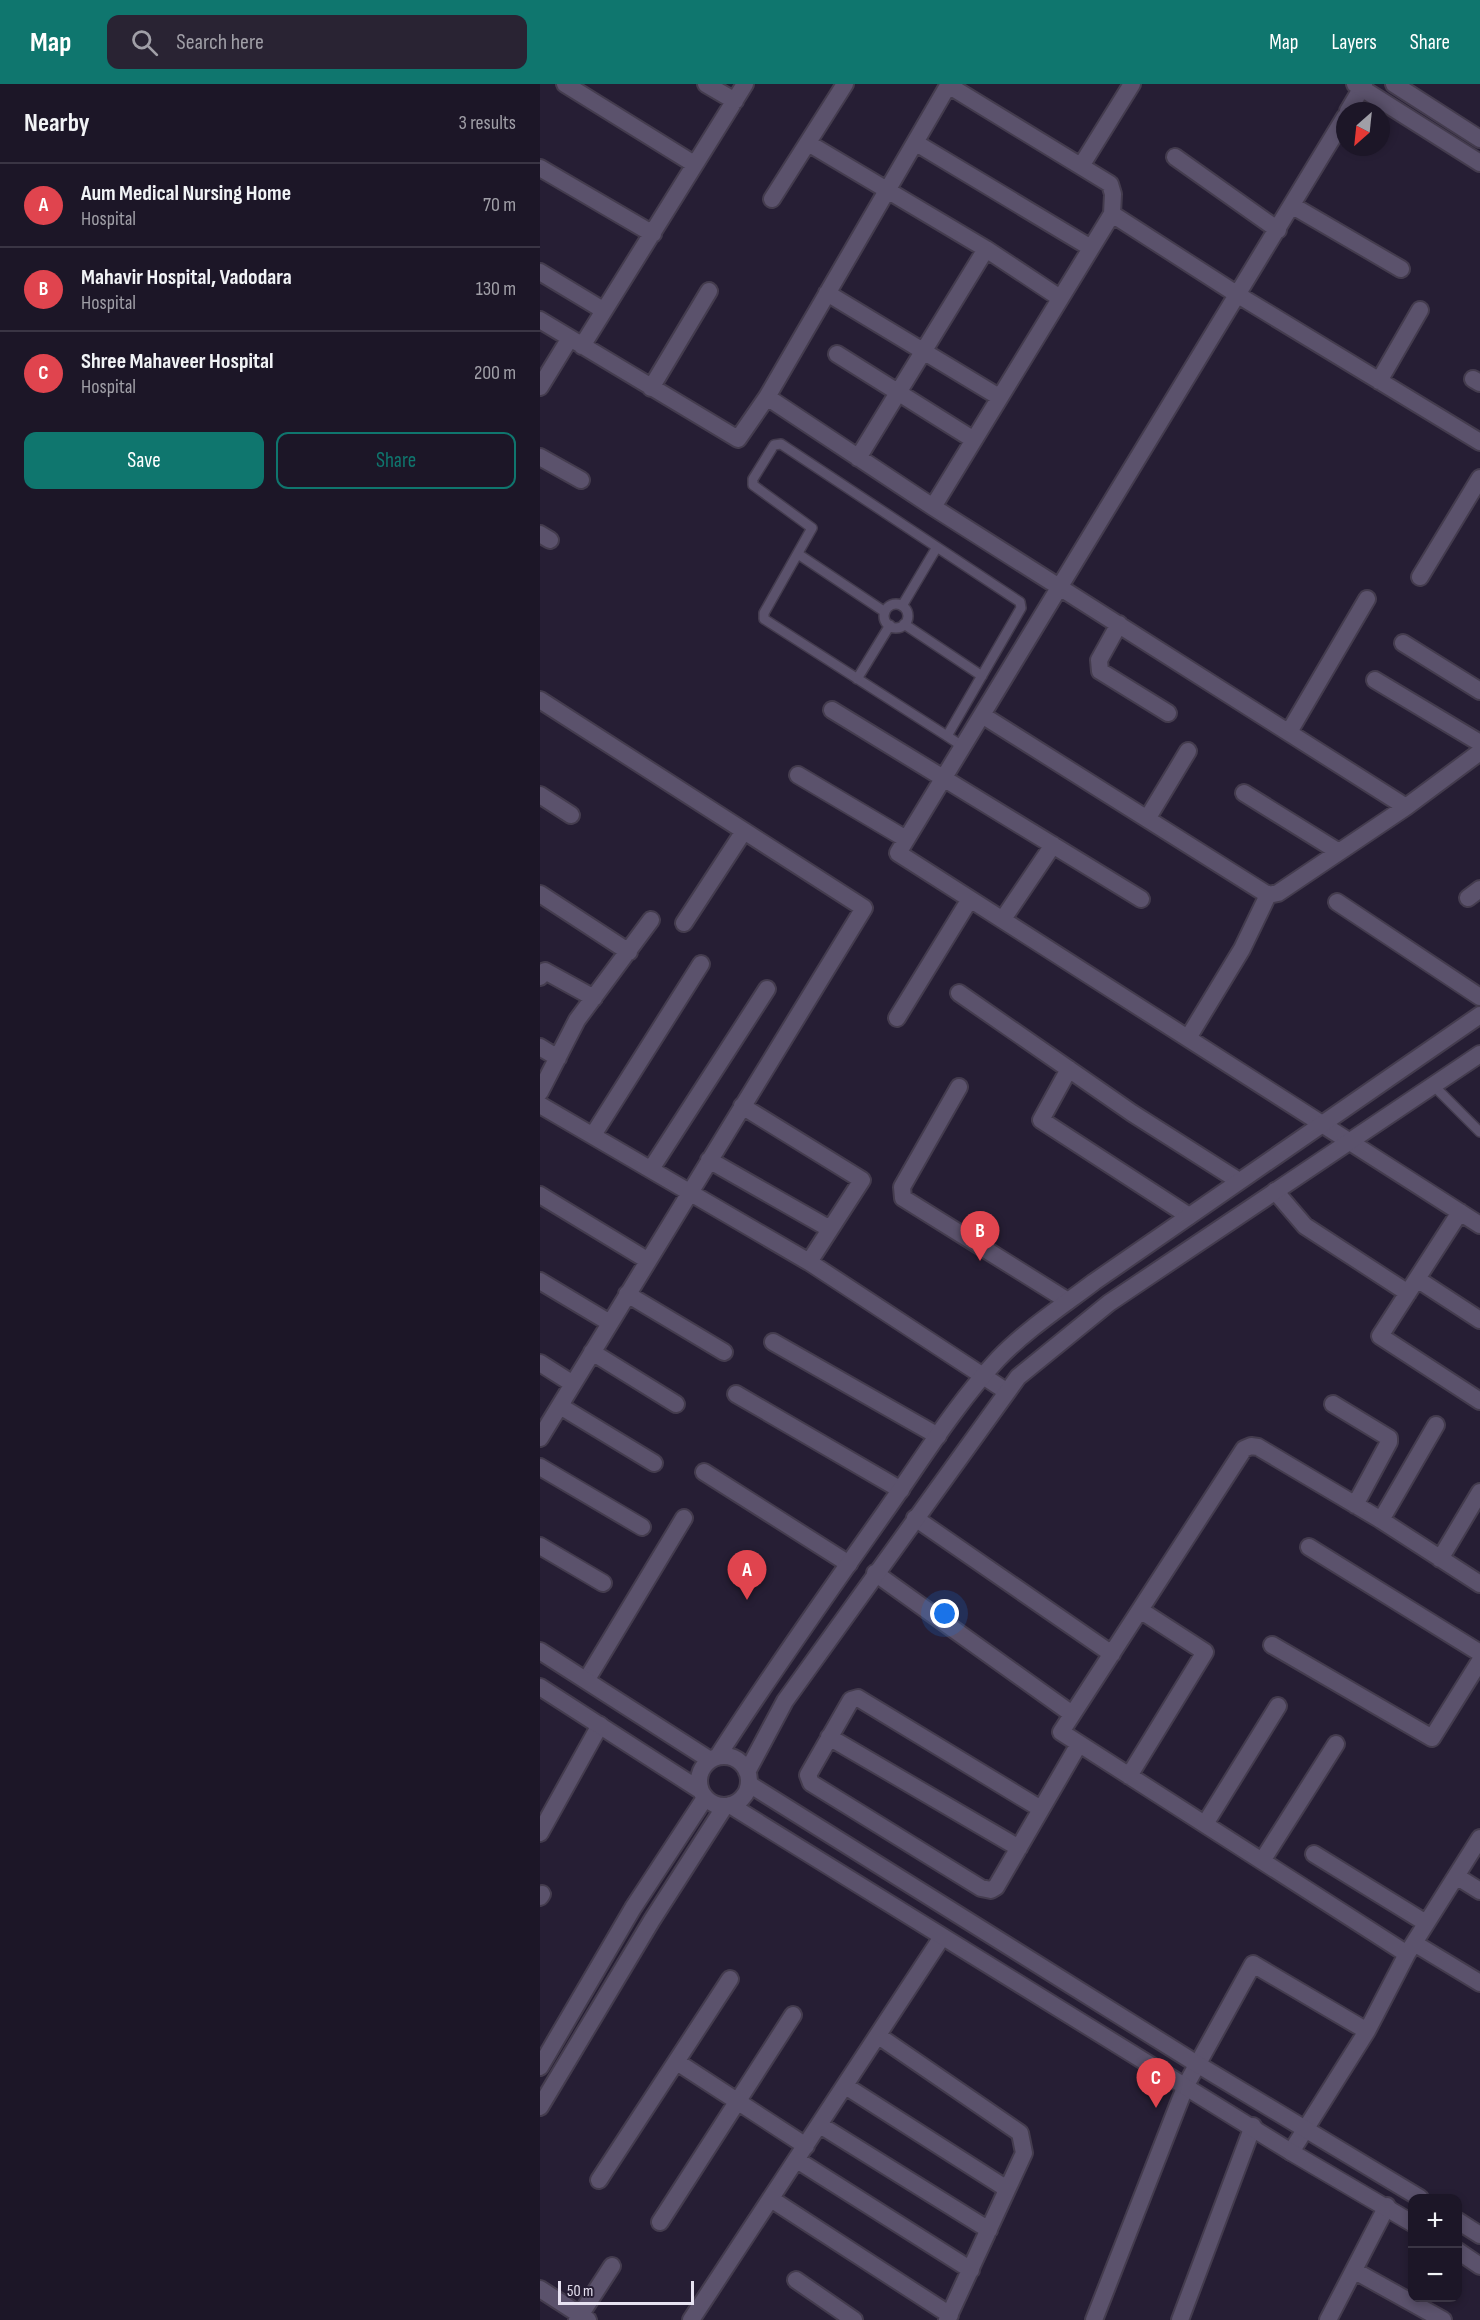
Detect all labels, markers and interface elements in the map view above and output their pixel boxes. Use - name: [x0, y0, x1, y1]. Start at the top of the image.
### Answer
- search box: [107, 15, 527, 69]
- text: Map: [30, 26, 71, 59]
- icon: search: [128, 26, 161, 59]
- text: Search here: [176, 29, 264, 56]
- text: Map: [1269, 30, 1298, 55]
- text: Layers: [1331, 30, 1377, 55]
- text: Share: [1410, 30, 1450, 55]
- north arrow: [1336, 102, 1390, 156]
- text: Nearby: [24, 108, 90, 139]
- text: 3 results: [459, 111, 516, 135]
- text: Aum Medical Nursing Home: [81, 180, 291, 207]
- text: A: [39, 193, 48, 217]
- text: 70 m: [483, 193, 516, 217]
- text: Hospital: [81, 207, 136, 231]
- text: Mahavir Hospital, Vadodara: [81, 264, 292, 291]
- text: B: [39, 277, 48, 301]
- text: 130 m: [476, 277, 516, 301]
- text: Hospital: [81, 291, 136, 315]
- text: Shree Mahaveer Hospital: [81, 348, 274, 375]
- text: C: [38, 361, 49, 385]
- text: 200 m: [474, 361, 516, 385]
- text: Hospital: [81, 375, 136, 399]
- button: Save: [24, 432, 264, 489]
- button: Share: [276, 432, 516, 489]
- pin: B: [960, 1212, 1000, 1261]
- pin: A: [728, 1550, 766, 1600]
- your location: [930, 1599, 959, 1628]
- pin: C: [1136, 2058, 1176, 2108]
- map controls: [1408, 2194, 1462, 2302]
- button: +: [1408, 2194, 1462, 2248]
- button: −: [1408, 2248, 1462, 2302]
- scale bar: [558, 2278, 694, 2306]
- text: 50 m: [567, 2282, 593, 2301]

